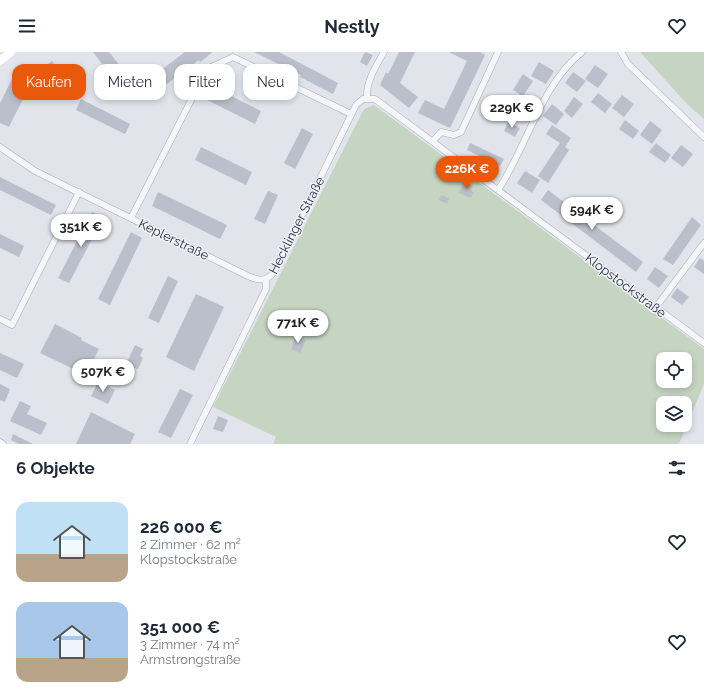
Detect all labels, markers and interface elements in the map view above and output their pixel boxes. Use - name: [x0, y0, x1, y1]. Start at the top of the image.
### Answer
- icon: menu: [16, 15, 38, 37]
- icon: heart: [666, 15, 688, 37]
- text: Nestly: [324, 16, 380, 37]
- chip: Kaufen: [12, 64, 86, 100]
- chip: Mieten: [94, 64, 166, 100]
- chip: Filter: [174, 64, 235, 100]
- chip: Neu: [243, 64, 298, 100]
- pin: 229K €: [479, 95, 545, 129]
- text: 229K €: [490, 100, 534, 115]
- pin: 226K €: [434, 156, 500, 190]
- text: 226K €: [445, 161, 489, 176]
- street label: Hecklinger Straße: [265, 174, 328, 276]
- pin: 594K €: [559, 197, 625, 231]
- text: 594K €: [570, 202, 614, 217]
- pin: 351K €: [48, 214, 114, 248]
- street label: Keplerstraße: [136, 216, 212, 263]
- text: 351K €: [60, 219, 102, 234]
- street label: Klopstockstraße: [582, 250, 669, 321]
- pin: 771K €: [265, 310, 331, 344]
- text: 771K €: [276, 315, 320, 330]
- map controls: [656, 352, 692, 432]
- button: locate: [656, 352, 692, 388]
- pin: 507K €: [70, 359, 136, 393]
- text: 507K €: [81, 364, 125, 379]
- button: layers: [656, 396, 692, 432]
- icon: filters: [666, 457, 688, 479]
- text: 6 Objekte: [16, 458, 95, 478]
- text: 226 000 €: [140, 517, 223, 537]
- icon: home: [48, 518, 96, 566]
- icon: heart: [666, 531, 688, 553]
- text: 2 Zimmer · 62 m²: [140, 537, 241, 552]
- text: Klopstockstraße: [140, 552, 237, 567]
- text: 351 000 €: [140, 617, 220, 637]
- icon: home: [48, 618, 96, 666]
- icon: heart: [666, 631, 688, 653]
- text: 3 Zimmer · 74 m²: [140, 637, 240, 652]
- text: Armstrongstraße: [140, 652, 241, 667]

